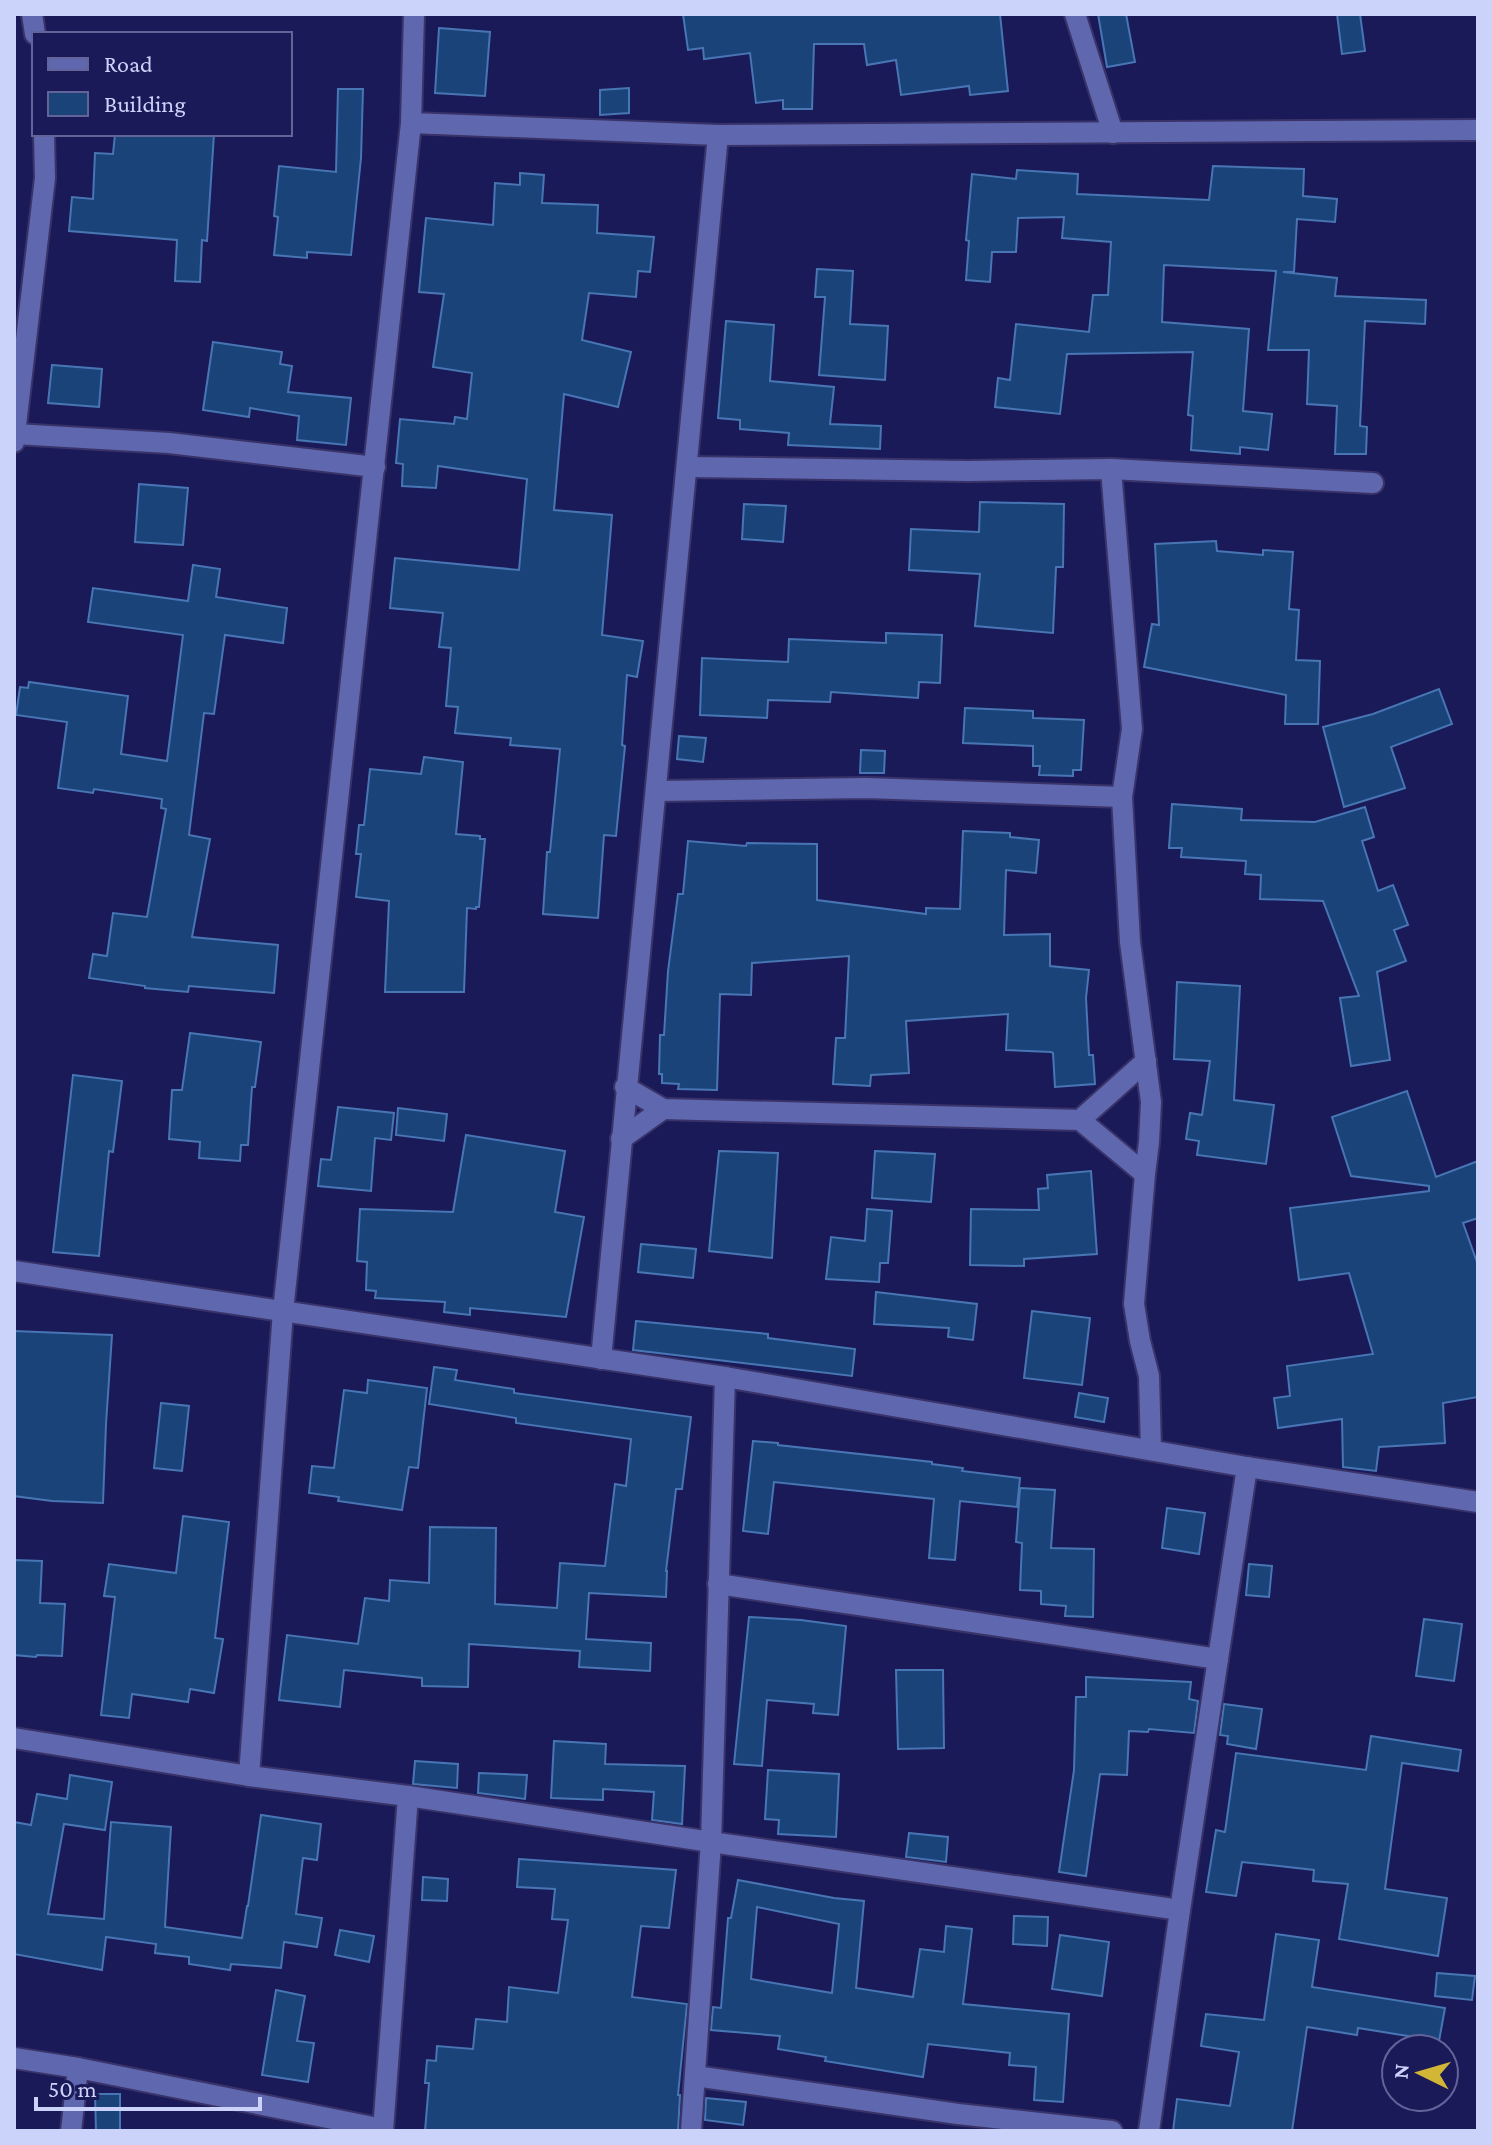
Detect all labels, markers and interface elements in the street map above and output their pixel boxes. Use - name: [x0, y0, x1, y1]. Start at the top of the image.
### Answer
- legend: [32, 32, 292, 136]
- text: Road: [104, 50, 153, 77]
- text: Building: [104, 90, 186, 117]
- north arrow: [1380, 2033, 1460, 2113]
- scale bar: [36, 2061, 260, 2111]
- text: N: [1387, 2063, 1414, 2080]
- text: 50 m: [48, 2075, 97, 2102]

